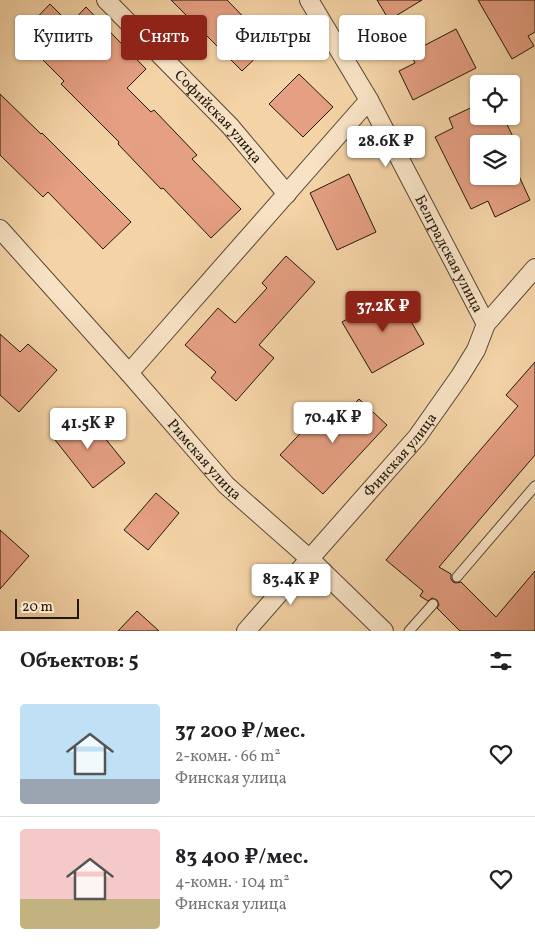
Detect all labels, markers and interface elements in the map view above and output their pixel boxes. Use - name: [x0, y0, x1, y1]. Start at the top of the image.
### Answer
- chip: Купить: [15, 15, 111, 60]
- chip: Снять: [121, 15, 207, 60]
- chip: Фильтры: [217, 15, 329, 60]
- chip: Новое: [339, 15, 425, 60]
- street label: Софийская улица: [169, 66, 266, 169]
- map controls: [470, 75, 520, 185]
- button: locate: [470, 75, 520, 125]
- pin: 28.6K ₽: [340, 126, 432, 168]
- text: 28.6K ₽: [358, 131, 414, 153]
- button: layers: [470, 135, 520, 185]
- street label: Белградская улица: [409, 192, 487, 317]
- pin: 37.2K ₽: [337, 290, 429, 333]
- text: 37.2K ₽: [357, 296, 409, 318]
- pin: 70.4K ₽: [287, 402, 379, 444]
- text: 70.4K ₽: [305, 407, 361, 429]
- pin: 41.5K ₽: [42, 408, 134, 450]
- street label: Финская улица: [359, 409, 443, 503]
- text: 41.5K ₽: [61, 413, 115, 435]
- street label: Римская улица: [161, 415, 245, 506]
- pin: 83.4K ₽: [245, 564, 337, 606]
- text: 83.4K ₽: [263, 569, 319, 591]
- scale bar: [15, 596, 79, 619]
- text: 20 m: [22, 598, 53, 617]
- text: Объектов: 5: [20, 647, 139, 676]
- icon: filters: [487, 647, 515, 675]
- text: 37 200 ₽/мес.: [175, 717, 306, 746]
- icon: home: [60, 724, 120, 784]
- icon: heart: [487, 740, 515, 768]
- text: 2-комн. · 66 m²: [175, 746, 280, 768]
- text: Финская улица: [175, 768, 287, 790]
- text: 83 400 ₽/мес.: [175, 843, 309, 872]
- icon: home: [60, 849, 120, 909]
- icon: heart: [487, 865, 515, 893]
- text: 4-комн. · 104 m²: [175, 872, 289, 894]
- text: Финская улица: [175, 894, 287, 916]

